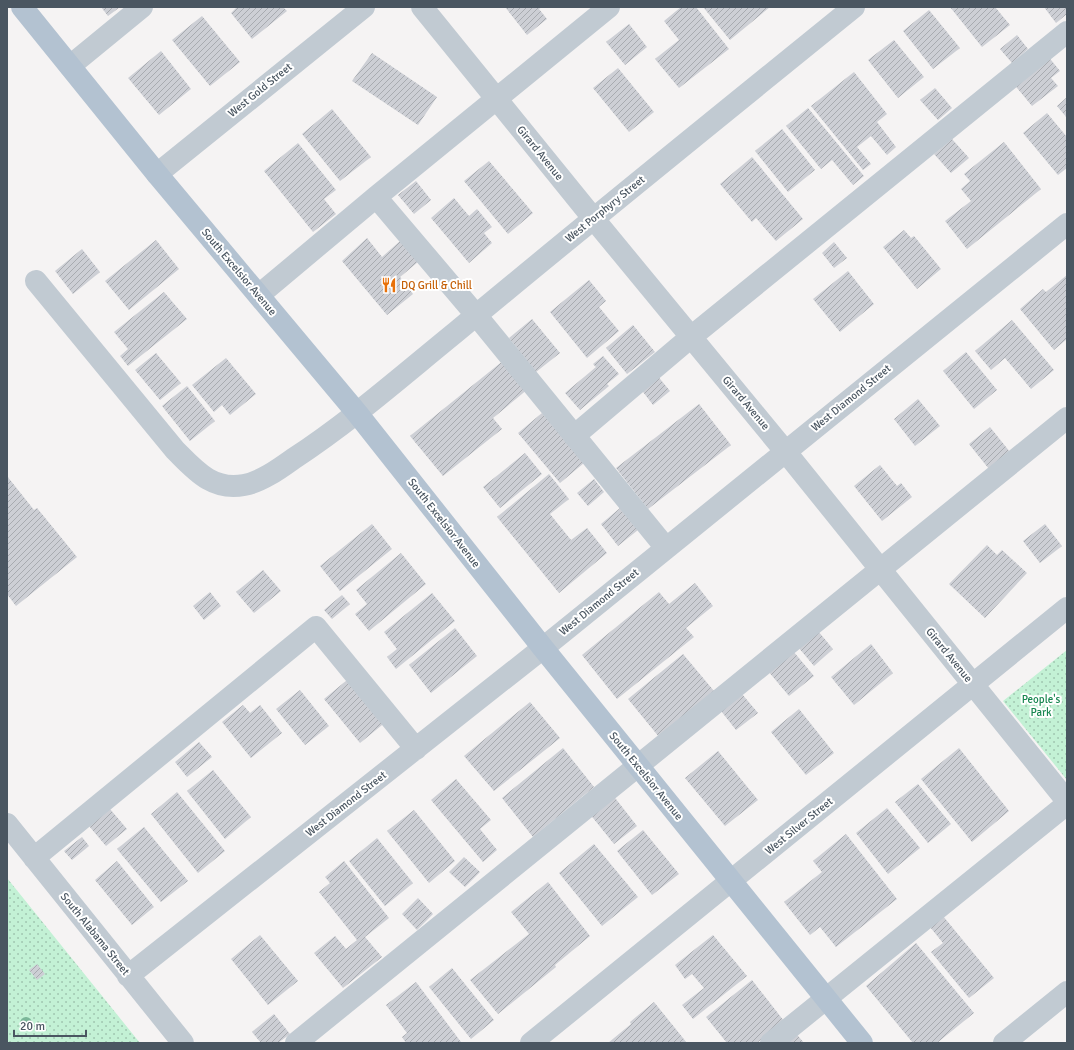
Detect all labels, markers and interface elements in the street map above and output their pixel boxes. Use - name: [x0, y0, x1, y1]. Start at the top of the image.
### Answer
- street label: West Gold Street: [225, 60, 295, 120]
- street label: Girard Avenue: [514, 123, 566, 183]
- street label: West Porphyry Street: [563, 173, 647, 245]
- street label: South Excelsior Avenue: [199, 226, 279, 318]
- restaurant icon: DQ Grill & Chill: [380, 276, 398, 294]
- place label: DQ Grill & Chill: [401, 279, 472, 292]
- street label: West Diamond Street: [809, 362, 894, 434]
- street label: Girard Avenue: [720, 373, 772, 433]
- street label: South Excelsior Avenue: [405, 476, 483, 570]
- street label: West Diamond Street: [557, 566, 642, 638]
- street label: Girard Avenue: [923, 625, 975, 685]
- park label: People's Park: [1022, 693, 1061, 719]
- street label: South Excelsior Avenue: [607, 729, 685, 823]
- street label: West Diamond Street: [303, 768, 389, 839]
- street label: West Silver Street: [763, 795, 836, 857]
- street label: South Alabama Street: [58, 890, 132, 978]
- scale bar: [14, 1012, 86, 1038]
- text: 20 m: [20, 1019, 45, 1034]

